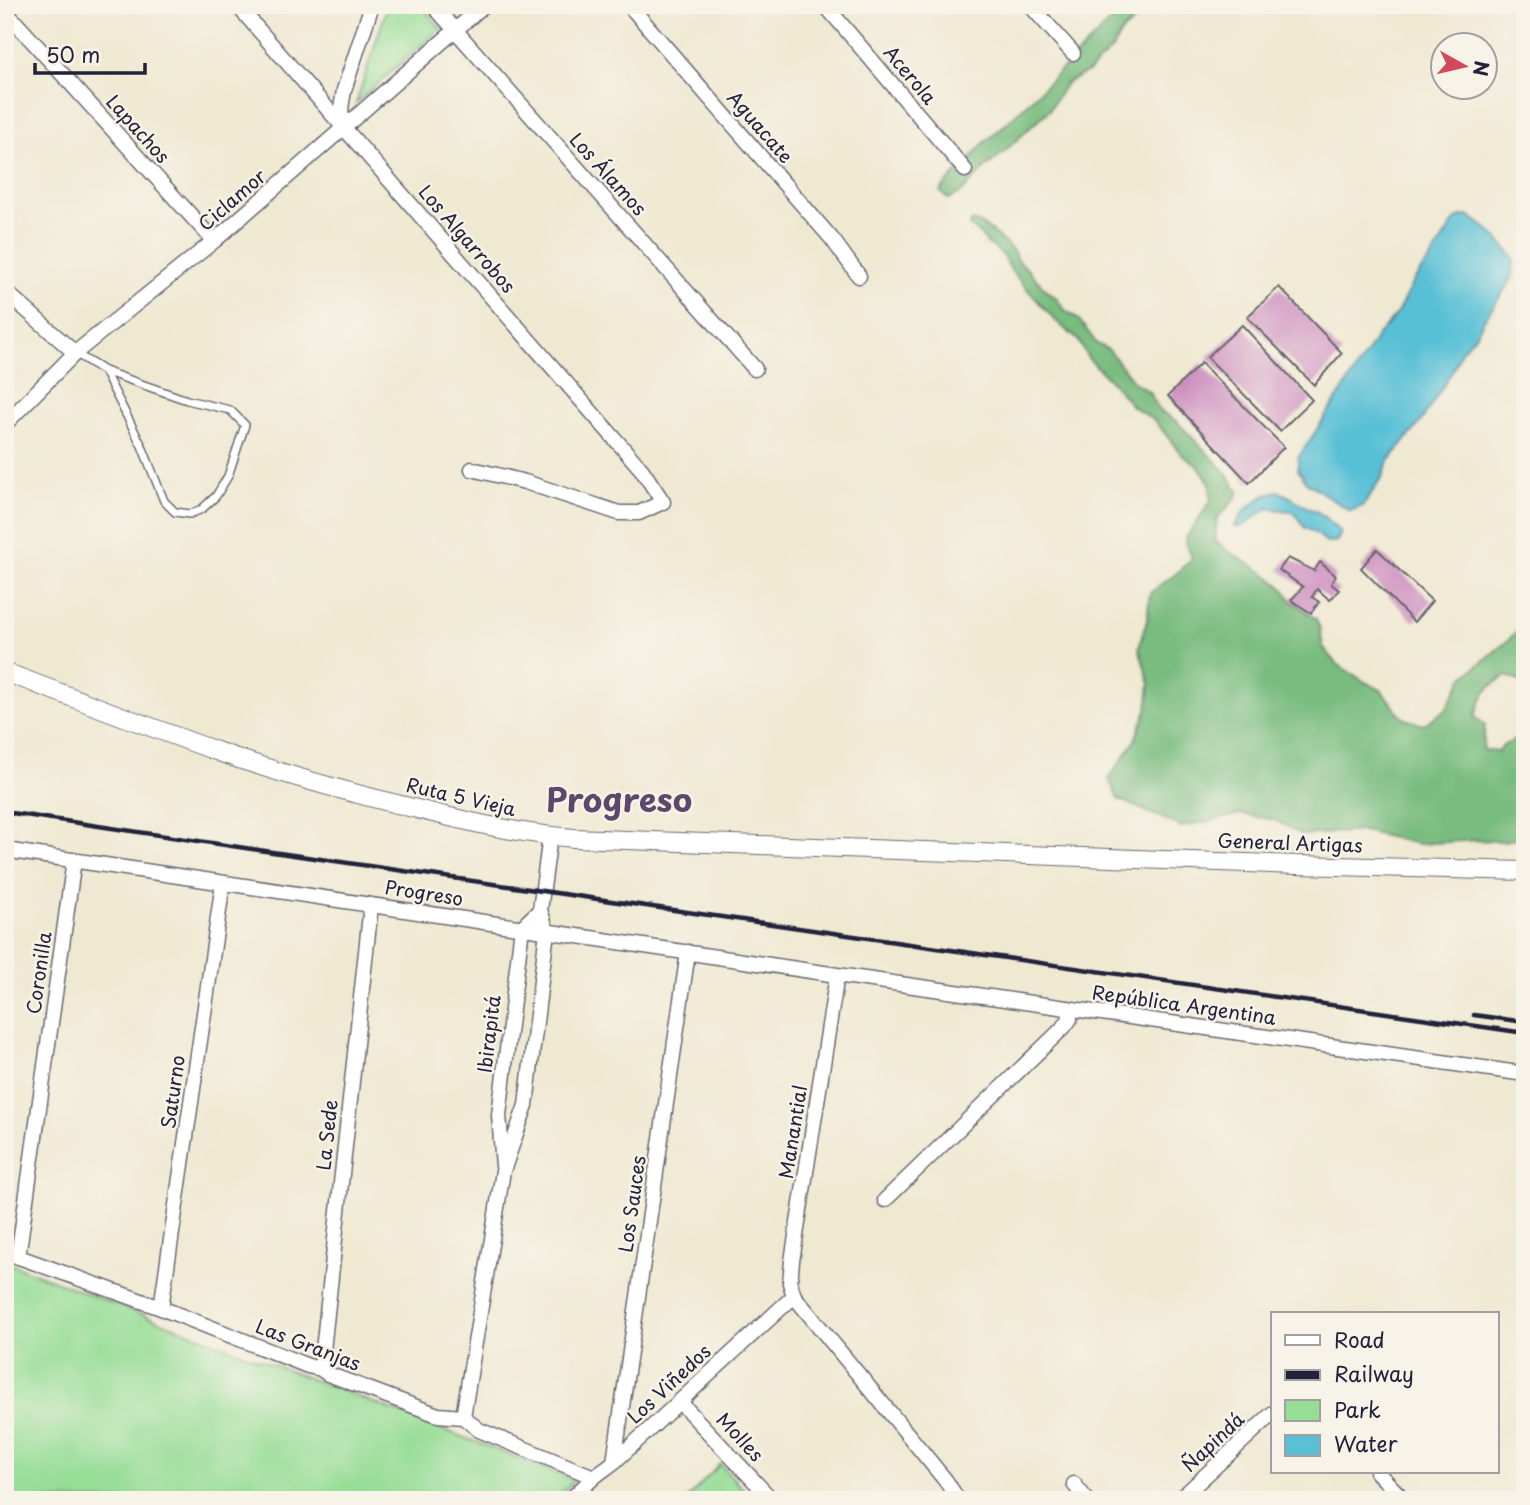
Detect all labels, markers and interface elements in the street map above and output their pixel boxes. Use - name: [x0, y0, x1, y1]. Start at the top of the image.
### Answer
- scale bar: [35, 32, 145, 76]
- north arrow: [1428, 32, 1498, 102]
- text: 50 m: [46, 38, 100, 70]
- street label: Acerola: [878, 39, 944, 110]
- text: N: [1467, 59, 1497, 78]
- street label: Aguacate: [721, 84, 800, 169]
- street label: Lapachos: [100, 88, 177, 169]
- street label: Los Álamos: [564, 126, 654, 221]
- street label: Ciclamor: [191, 162, 272, 237]
- street label: Los Algarrobos: [413, 178, 523, 299]
- street label: Ruta 5 Vieja: [404, 770, 519, 822]
- district label: Progreso: [546, 773, 692, 823]
- street label: General Artigas: [1217, 825, 1363, 859]
- street label: Progreso: [383, 872, 465, 912]
- street label: Coronilla: [18, 930, 58, 1016]
- street label: República Argentina: [1090, 977, 1278, 1031]
- street label: Ibirapitá: [469, 993, 507, 1074]
- street label: Saturno: [153, 1053, 191, 1130]
- street label: Manantial: [771, 1083, 813, 1181]
- street label: La Sede: [308, 1098, 344, 1172]
- street label: Los Sauces: [610, 1153, 652, 1254]
- street label: Las Granjas: [252, 1311, 365, 1377]
- legend: [1271, 1312, 1498, 1474]
- text: Road: [1334, 1323, 1385, 1355]
- street label: Los Viñedos: [620, 1337, 716, 1429]
- text: Railway: [1334, 1357, 1414, 1389]
- text: Park: [1334, 1393, 1381, 1425]
- street label: Ñapindá: [1175, 1405, 1250, 1478]
- street label: Molles: [711, 1406, 771, 1467]
- text: Water: [1334, 1427, 1398, 1459]

